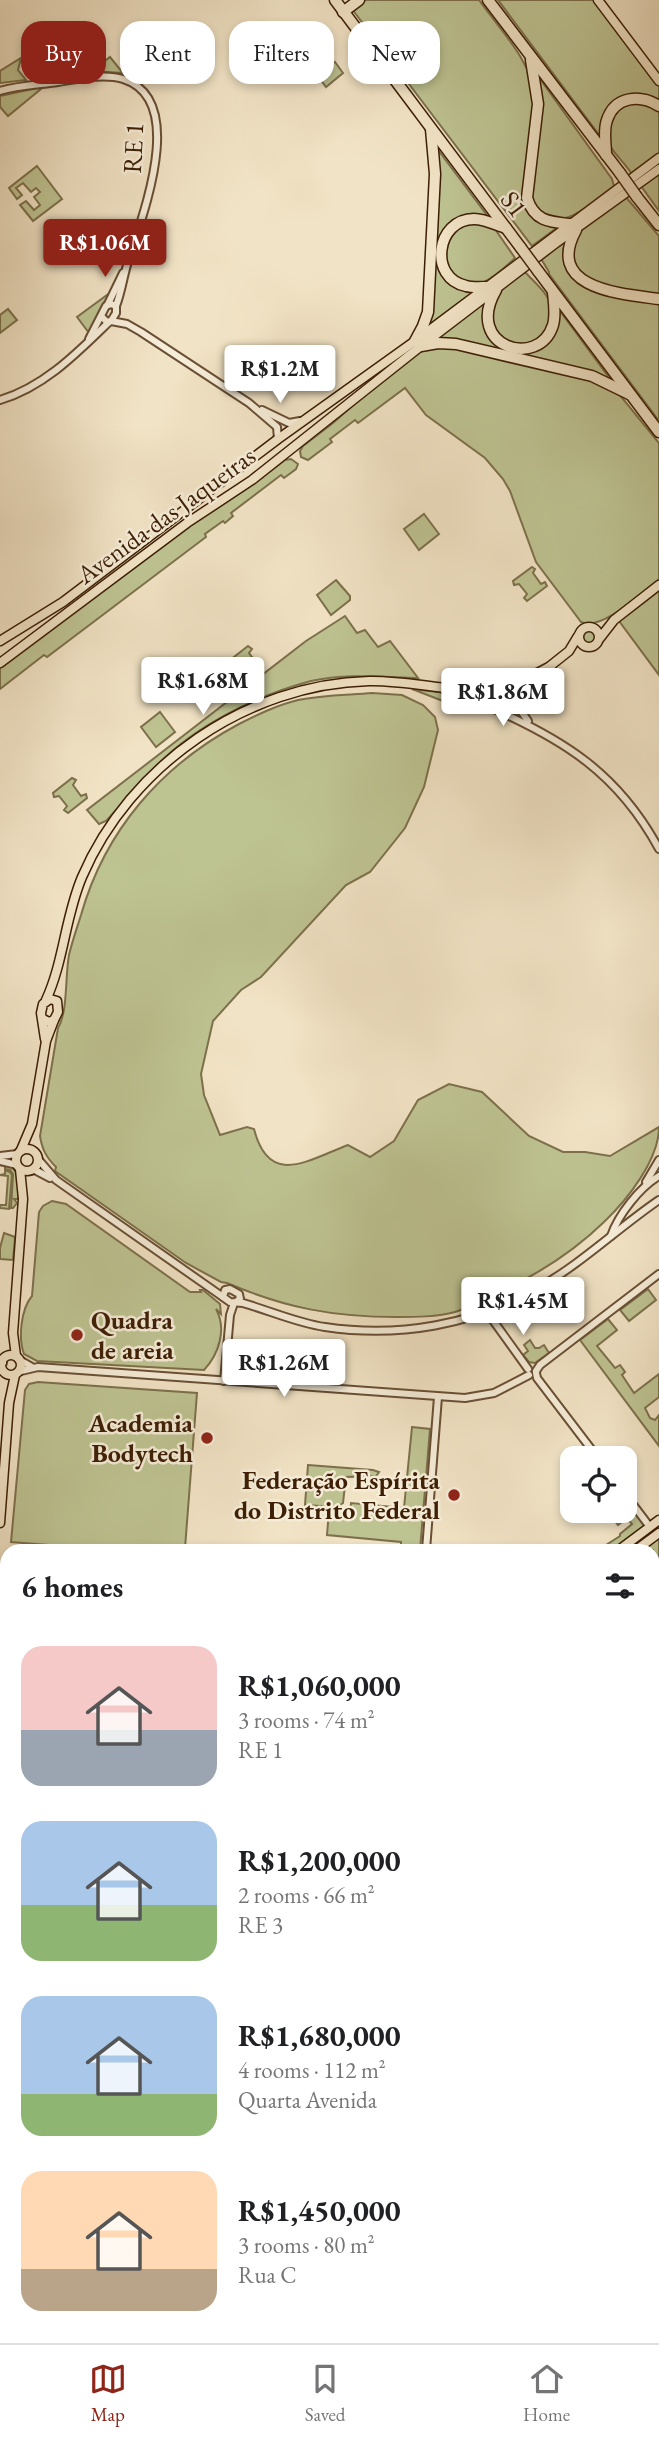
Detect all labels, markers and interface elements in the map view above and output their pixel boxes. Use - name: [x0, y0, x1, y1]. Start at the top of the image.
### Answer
- chip: Buy: [21, 21, 106, 84]
- chip: Rent: [120, 21, 215, 84]
- chip: Filters: [229, 21, 334, 84]
- chip: New: [348, 21, 440, 84]
- street label: RE 1: [115, 122, 151, 174]
- street label: S1: [493, 184, 535, 224]
- pin: R$1.06M: [40, 219, 170, 279]
- text: R$1.06M: [59, 227, 151, 257]
- pin: R$1.2M: [223, 346, 337, 405]
- text: R$1.2M: [240, 353, 320, 383]
- street label: Avenida das Jaqueiras: [69, 439, 262, 592]
- pin: R$1.68M: [138, 658, 268, 717]
- text: R$1.68M: [157, 665, 249, 695]
- pin: R$1.86M: [438, 668, 568, 728]
- text: R$1.86M: [457, 676, 549, 706]
- pin: R$1.45M: [458, 1278, 588, 1337]
- text: R$1.45M: [477, 1285, 569, 1315]
- place label: Quadra de areia: [91, 1303, 174, 1367]
- marker: Quadra de areia: [69, 1327, 85, 1343]
- pin: R$1.26M: [219, 1340, 349, 1399]
- text: R$1.26M: [238, 1347, 330, 1377]
- place label: Academia Bodytech: [87, 1406, 194, 1470]
- marker: Academia Bodytech: [199, 1430, 215, 1446]
- map controls: [560, 1446, 637, 1523]
- button: locate: [560, 1446, 637, 1523]
- place label: Federação Espírita do Distrito Federal: [234, 1463, 441, 1527]
- marker: Federação Espírita do Distrito Federal: [446, 1487, 462, 1503]
- text: 6 homes: [21, 1567, 123, 1606]
- icon: filters: [601, 1567, 639, 1605]
- text: R$1,060,000: [238, 1666, 401, 1705]
- icon: home: [77, 1674, 161, 1758]
- text: 3 rooms · 74 m²: [238, 1705, 375, 1735]
- text: RE 1: [238, 1735, 283, 1765]
- text: R$1,200,000: [238, 1841, 401, 1880]
- icon: home: [77, 1849, 161, 1933]
- text: 2 rooms · 66 m²: [238, 1880, 375, 1910]
- text: RE 3: [238, 1910, 283, 1940]
- text: R$1,680,000: [238, 2016, 401, 2055]
- icon: home: [77, 2024, 161, 2108]
- text: 4 rooms · 112 m²: [238, 2055, 386, 2085]
- text: Quarta Avenida: [238, 2085, 377, 2115]
- text: R$1,450,000: [238, 2191, 401, 2230]
- icon: home: [77, 2199, 161, 2283]
- text: 3 rooms · 80 m²: [238, 2230, 375, 2260]
- text: Rua C: [238, 2260, 297, 2290]
- tab: Map: [89, 2360, 127, 2427]
- tab: Saved: [305, 2360, 345, 2427]
- tab: Home: [523, 2360, 570, 2427]

